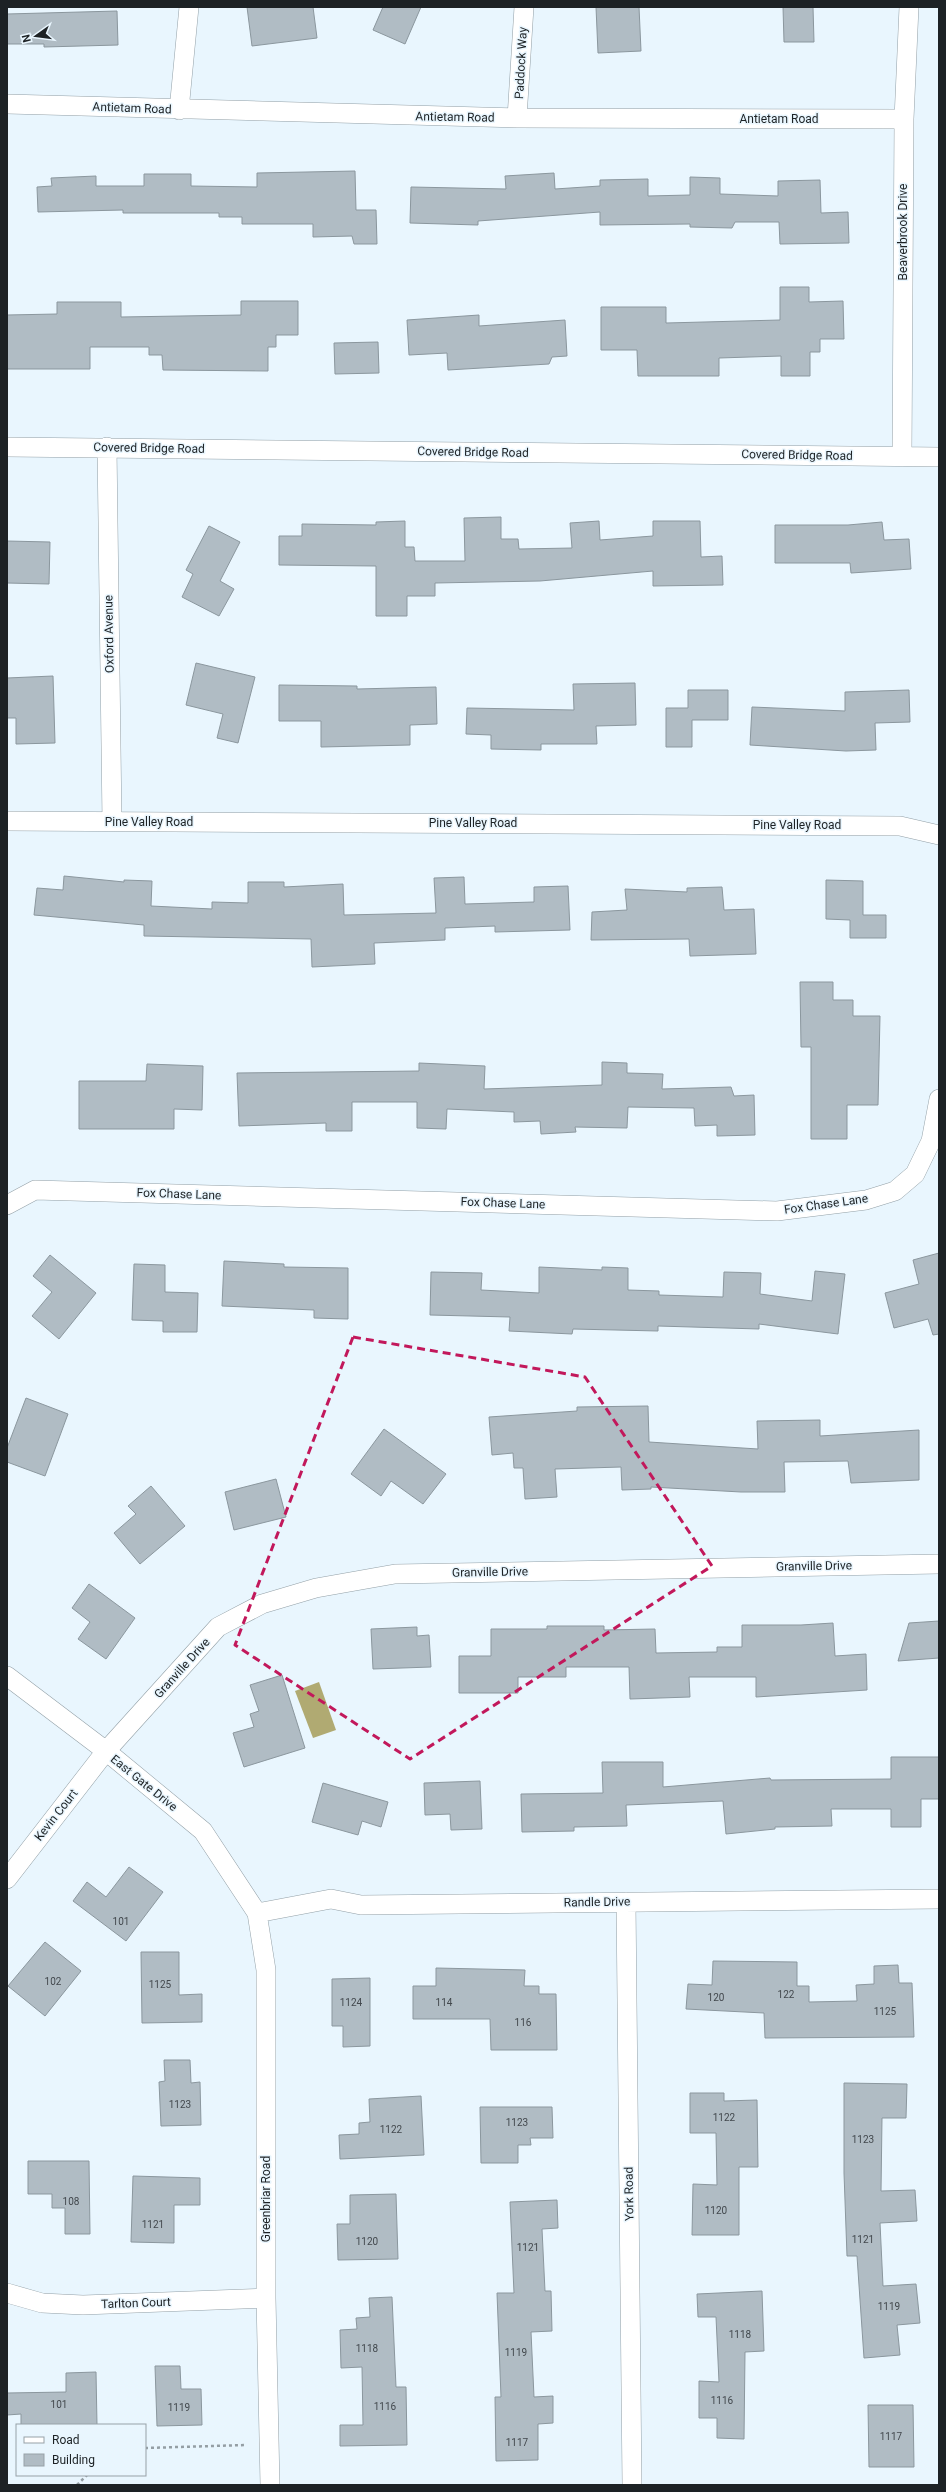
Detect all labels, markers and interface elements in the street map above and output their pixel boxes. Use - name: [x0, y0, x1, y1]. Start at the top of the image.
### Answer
- north arrow: [16, 16, 56, 56]
- street label: Paddock Way: [512, 26, 530, 99]
- text: N: [19, 33, 34, 44]
- street label: Antietam Road: [92, 100, 172, 116]
- street label: Antietam Road: [415, 109, 495, 125]
- street label: Antietam Road: [739, 112, 819, 126]
- street label: Beaverbrook Drive: [896, 184, 910, 280]
- street label: Covered Bridge Road: [93, 440, 205, 456]
- street label: Covered Bridge Road: [417, 444, 529, 460]
- street label: Covered Bridge Road: [741, 447, 853, 463]
- street label: Oxford Avenue: [101, 595, 117, 673]
- street label: Pine Valley Road: [105, 815, 193, 829]
- street label: Pine Valley Road: [429, 816, 517, 830]
- street label: Pine Valley Road: [753, 818, 841, 832]
- street label: Fox Chase Lane: [136, 1186, 222, 1202]
- street label: Fox Chase Lane: [783, 1191, 869, 1217]
- street label: Fox Chase Lane: [460, 1195, 546, 1211]
- street label: Granville Drive: [776, 1558, 852, 1574]
- street label: Granville Drive: [452, 1564, 528, 1580]
- street label: Granville Drive: [151, 1635, 213, 1701]
- street label: East Gate Drive: [108, 1752, 180, 1814]
- street label: Kevin Court: [32, 1786, 81, 1844]
- street label: Randle Drive: [564, 1894, 630, 1910]
- house number: 101: [113, 1916, 129, 1927]
- house number: 102: [45, 1976, 62, 1987]
- house number: 1125: [149, 1979, 172, 1990]
- house number: 122: [778, 1989, 795, 2000]
- house number: 120: [708, 1992, 725, 2003]
- house number: 1124: [340, 1997, 363, 2008]
- house number: 114: [436, 1997, 453, 2008]
- house number: 1125: [874, 2006, 897, 2017]
- house number: 116: [515, 2017, 532, 2028]
- house number: 1123: [169, 2099, 191, 2110]
- house number: 1122: [713, 2112, 736, 2123]
- house number: 1123: [506, 2117, 528, 2128]
- house number: 1122: [380, 2124, 403, 2135]
- house number: 1123: [852, 2134, 874, 2145]
- street label: Greenbriar Road: [259, 2156, 273, 2242]
- street label: York Road: [622, 2167, 636, 2221]
- house number: 108: [63, 2196, 80, 2207]
- house number: 1120: [705, 2205, 728, 2216]
- house number: 1121: [142, 2219, 164, 2230]
- house number: 1121: [852, 2234, 874, 2245]
- house number: 1120: [356, 2236, 379, 2247]
- house number: 1121: [517, 2242, 539, 2253]
- street label: Tarlton Court: [101, 2295, 171, 2311]
- house number: 1119: [878, 2301, 900, 2312]
- house number: 1118: [729, 2329, 752, 2340]
- house number: 1118: [356, 2343, 379, 2354]
- house number: 1119: [505, 2347, 527, 2358]
- house number: 1116: [711, 2395, 734, 2406]
- house number: 101: [51, 2399, 67, 2410]
- house number: 1116: [374, 2401, 397, 2412]
- house number: 1119: [168, 2402, 190, 2413]
- legend: [16, 2424, 146, 2476]
- house number: 1117: [880, 2431, 903, 2442]
- text: Road: [52, 2433, 80, 2447]
- house number: 1117: [506, 2437, 529, 2448]
- text: Building: [52, 2453, 95, 2467]

